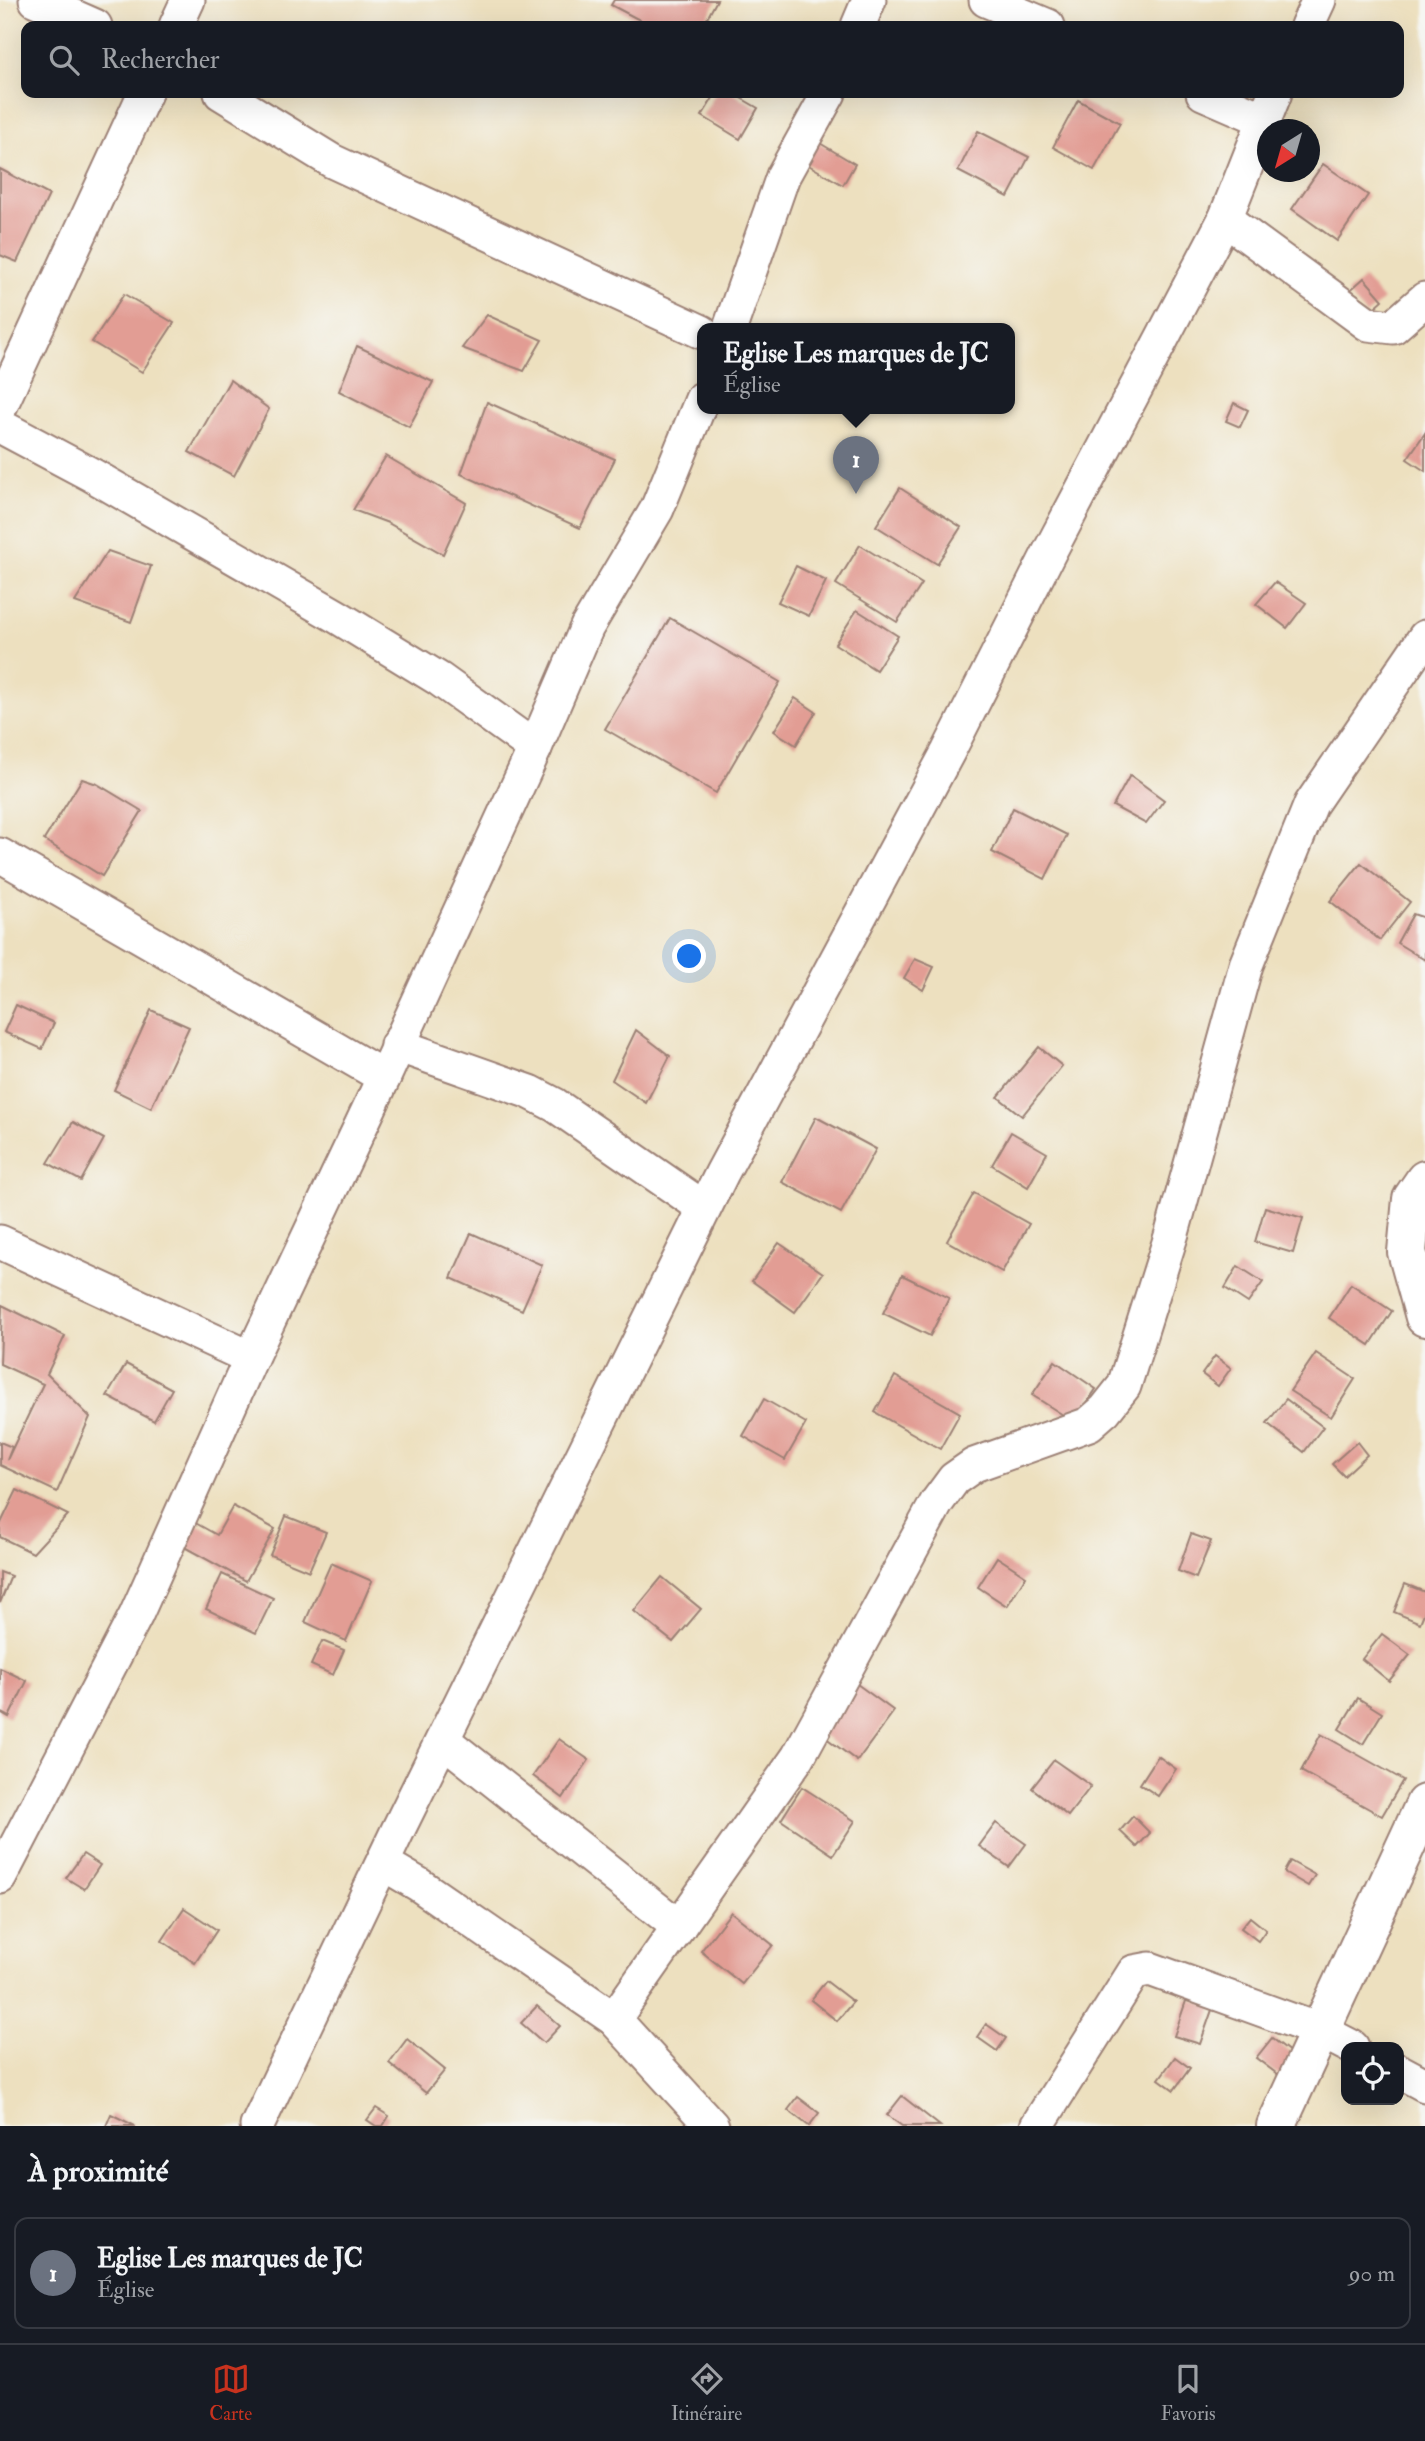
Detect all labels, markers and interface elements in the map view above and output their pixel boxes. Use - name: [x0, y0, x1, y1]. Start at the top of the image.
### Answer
- search box: [21, 21, 1404, 98]
- icon: search: [45, 41, 83, 79]
- text: Rechercher: [101, 44, 220, 76]
- north arrow: [1257, 119, 1320, 182]
- popup: [697, 323, 1015, 414]
- text: Eglise Les marques de JC: [723, 338, 989, 370]
- text: Église: [723, 370, 781, 399]
- pin: 1: [833, 436, 879, 494]
- your location: [672, 939, 706, 973]
- map controls: [1341, 2042, 1404, 2105]
- button: locate: [1341, 2042, 1404, 2105]
- text: À proximité: [28, 2153, 168, 2190]
- text: Eglise Les marques de JC: [97, 2243, 363, 2275]
- text: 1: [49, 2259, 57, 2288]
- text: 90 m: [1349, 2259, 1395, 2288]
- text: Église: [97, 2275, 154, 2304]
- tab: Carte: [209, 2360, 252, 2426]
- tab: Itinéraire: [671, 2360, 742, 2426]
- tab: Favoris: [1161, 2360, 1216, 2426]

